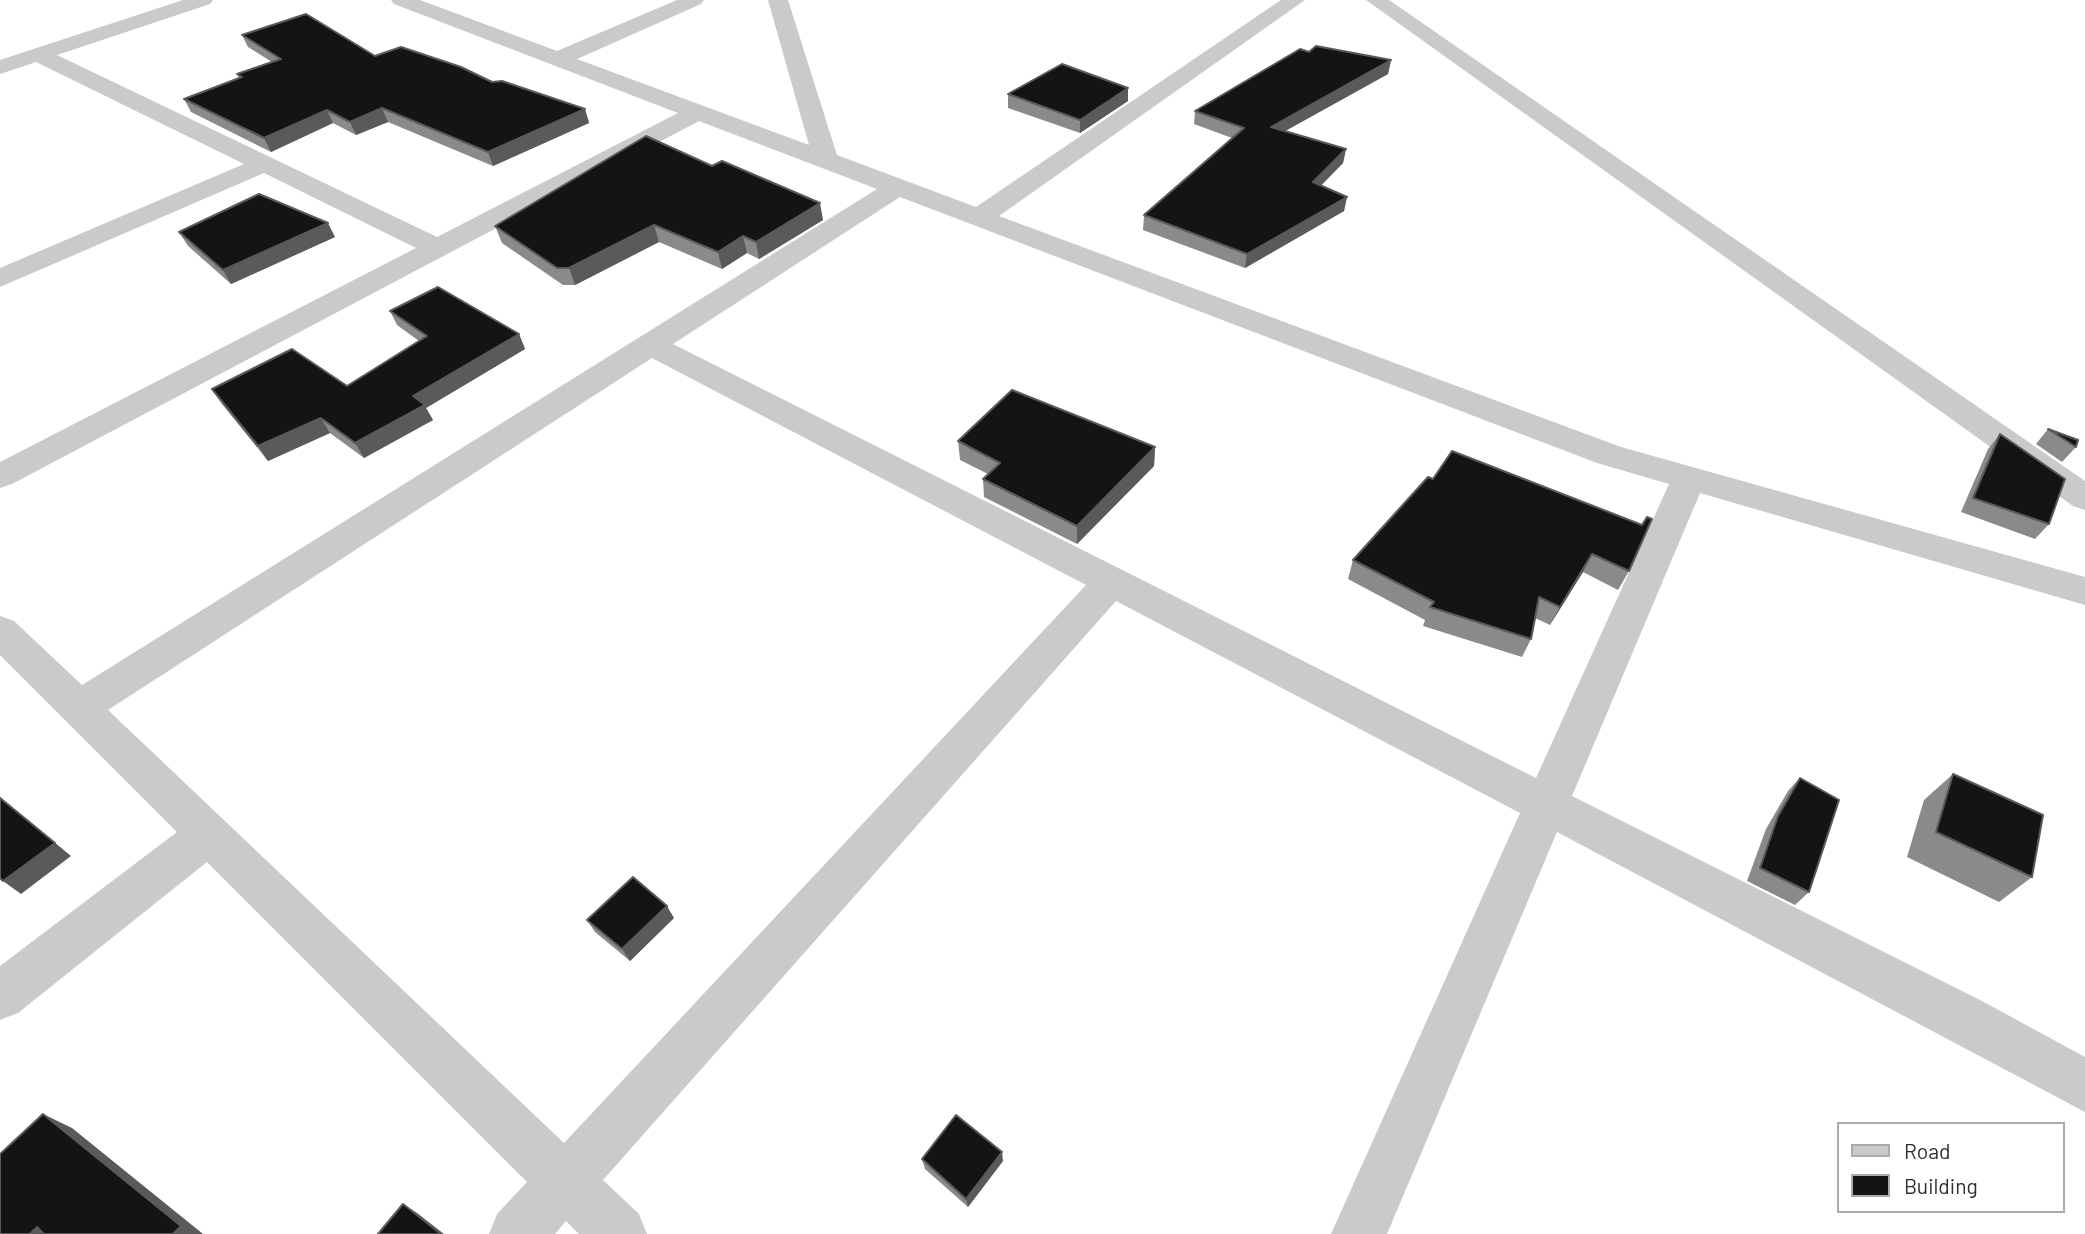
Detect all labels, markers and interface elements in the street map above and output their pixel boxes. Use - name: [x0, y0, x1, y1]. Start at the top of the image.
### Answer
- legend: [1836, 1122, 2064, 1213]
- text: Road: [1904, 1138, 1950, 1163]
- text: Building: [1904, 1173, 1978, 1198]

